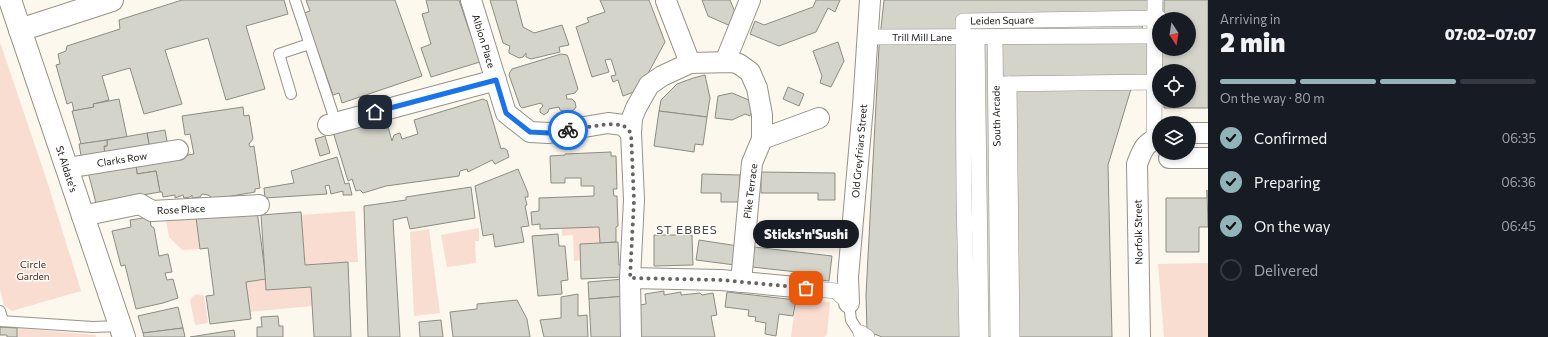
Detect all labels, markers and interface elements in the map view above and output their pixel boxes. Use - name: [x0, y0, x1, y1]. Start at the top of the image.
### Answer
- text: Arriving in: [1220, 11, 1280, 27]
- north arrow: [1152, 12, 1196, 56]
- map controls: [1152, 12, 1196, 160]
- street label: Albion Place: [470, 13, 498, 69]
- street label: Leiden Square: [970, 13, 1034, 27]
- text: 07:02–07:07: [1445, 25, 1536, 43]
- text: 2 min: [1220, 26, 1285, 57]
- street label: Trill Mill Lane: [892, 31, 952, 43]
- button: locate: [1152, 64, 1196, 108]
- street label: South Arcade: [989, 85, 1003, 147]
- text: On the way · 80 m: [1220, 90, 1325, 106]
- pin: [358, 95, 392, 129]
- icon: home: [364, 101, 386, 123]
- street label: Old Greyfriars Street: [849, 104, 869, 198]
- courier: [548, 110, 588, 150]
- button: layers: [1152, 116, 1196, 160]
- icon: bike: [557, 119, 579, 141]
- icon: check: [1220, 127, 1242, 149]
- text: Confirmed: [1254, 129, 1327, 147]
- text: 06:35: [1502, 130, 1536, 146]
- street label: St Aldate's: [54, 144, 80, 194]
- street label: Clarks Row: [96, 149, 148, 169]
- street label: Pike Terrace: [741, 163, 759, 219]
- icon: check: [1220, 171, 1242, 193]
- text: Preparing: [1254, 173, 1320, 191]
- text: 06:36: [1501, 174, 1536, 190]
- street label: Norfolk Street: [1131, 199, 1145, 265]
- street label: Rose Place: [157, 202, 205, 216]
- icon: check: [1220, 215, 1242, 237]
- text: On the way: [1254, 217, 1331, 235]
- text: 06:45: [1501, 218, 1536, 234]
- callout: Sticks'n'Sushi: [753, 220, 859, 248]
- district label: ST EBBES: [656, 222, 718, 236]
- text: Sticks'n'Sushi: [764, 226, 848, 242]
- park label: Circle Garden: [16, 258, 50, 282]
- text: Delivered: [1254, 261, 1318, 279]
- pin: [789, 271, 823, 305]
- icon: bag: [795, 277, 817, 299]

